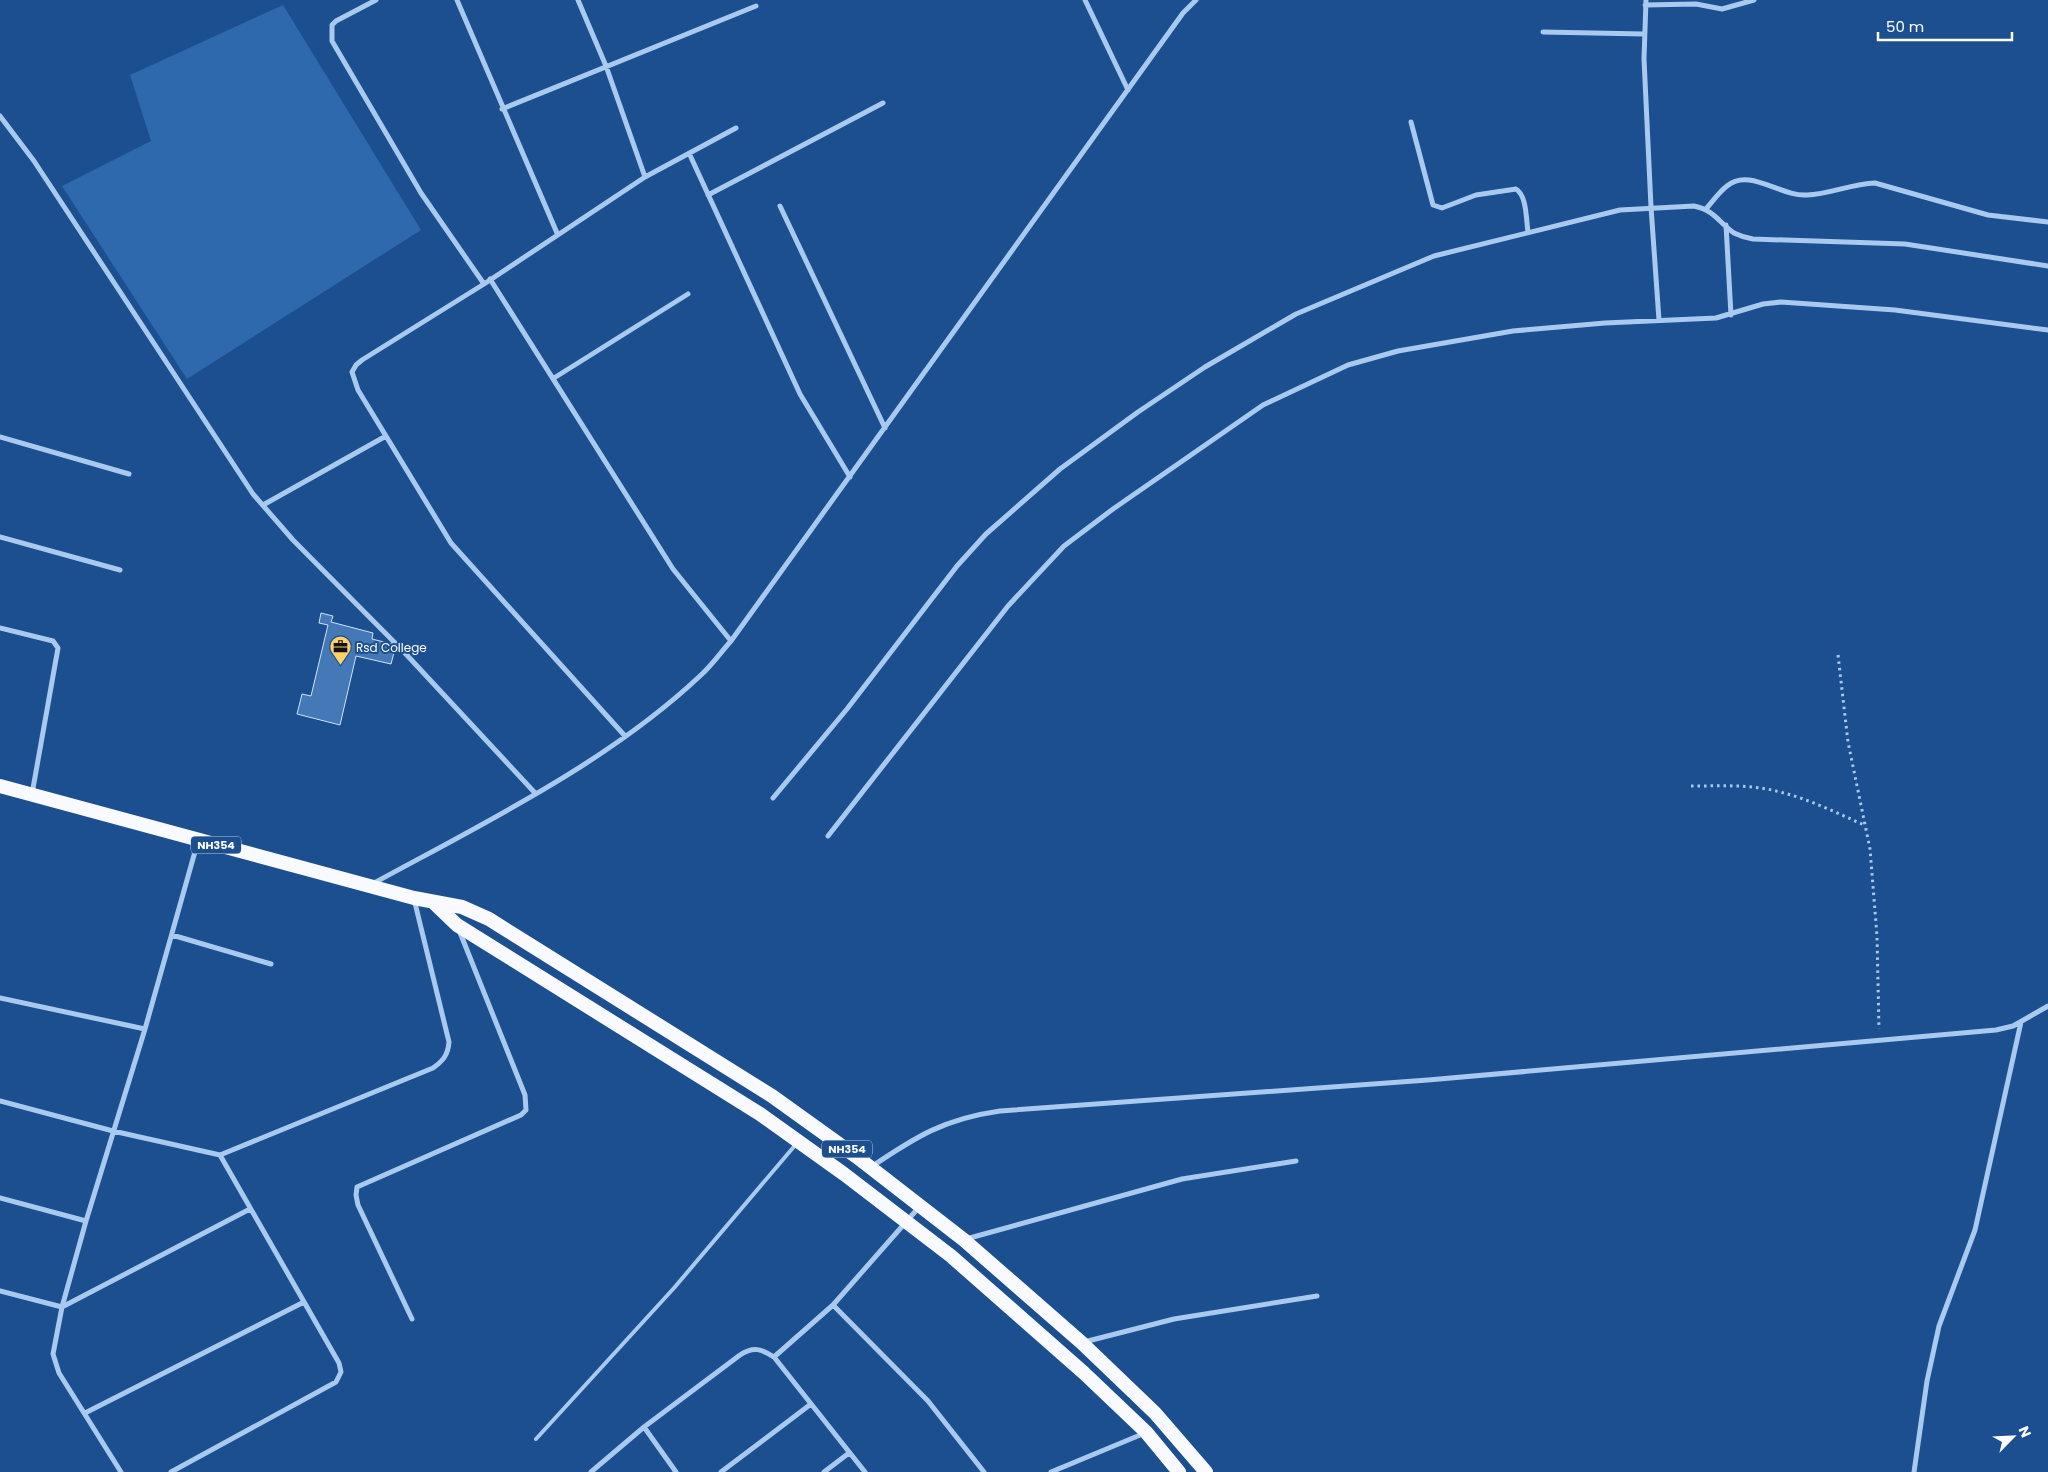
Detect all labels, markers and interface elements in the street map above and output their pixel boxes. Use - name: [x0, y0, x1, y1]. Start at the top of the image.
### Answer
- scale bar: [1878, 10, 2012, 42]
- text: 50 m: [1886, 16, 1924, 37]
- office icon: Rsd College: [328, 635, 352, 666]
- place label: Rsd College: [356, 639, 427, 656]
- road number: NH354: [191, 836, 241, 854]
- road number: NH354: [822, 1140, 872, 1158]
- north arrow: [1988, 1412, 2038, 1462]
- text: N: [2014, 1423, 2036, 1441]

